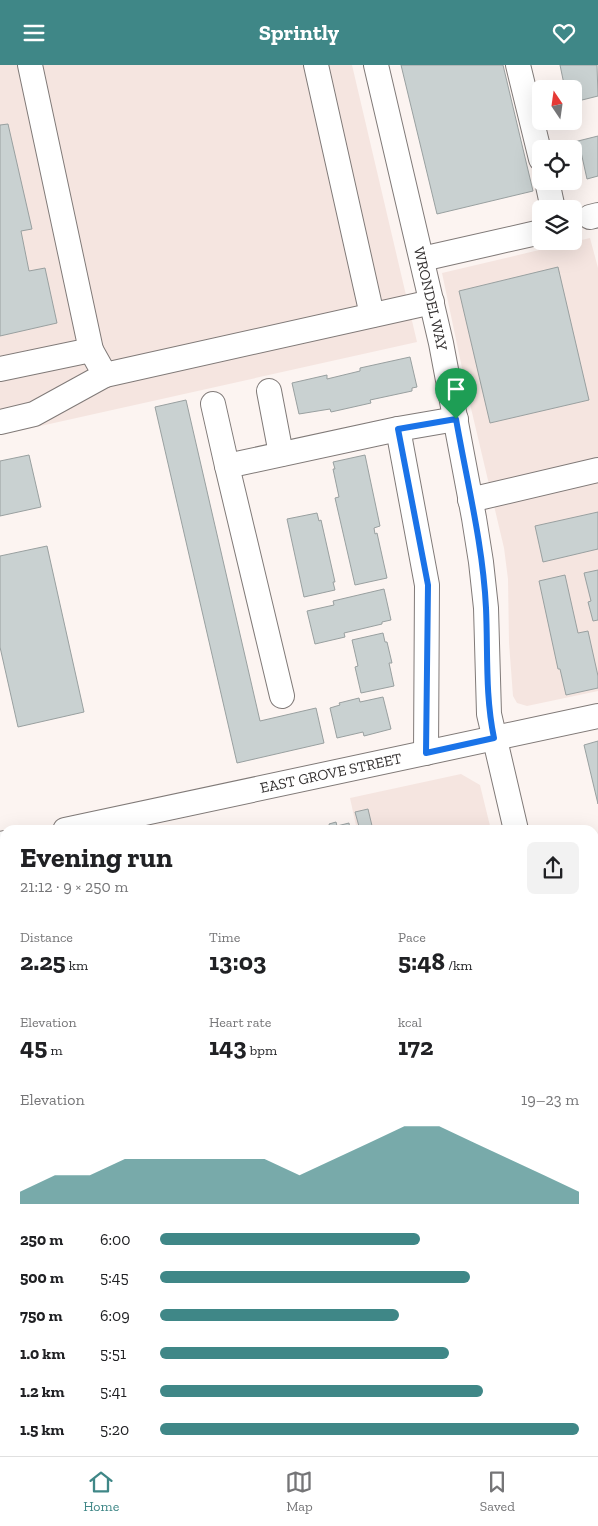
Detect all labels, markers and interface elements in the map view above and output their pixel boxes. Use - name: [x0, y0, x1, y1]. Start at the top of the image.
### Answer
- icon: menu: [20, 19, 48, 47]
- text: Sprintly: [259, 19, 339, 46]
- icon: heart: [550, 19, 578, 47]
- north arrow: [532, 80, 582, 130]
- map controls: [532, 80, 582, 250]
- button: locate: [532, 140, 582, 190]
- button: layers: [532, 200, 582, 250]
- street label: WRONDEL WAY: [410, 245, 451, 353]
- pin: [435, 368, 477, 419]
- icon: arrive: [442, 375, 470, 403]
- street label: EAST GROVE STREET: [258, 749, 404, 797]
- text: Evening run: [20, 841, 173, 874]
- button: share: [527, 842, 579, 894]
- text: 21:12 · 9 × 250 m: [20, 877, 128, 896]
- text: Distance: [20, 929, 73, 946]
- text: Time: [209, 929, 240, 946]
- text: Pace: [398, 929, 426, 946]
- text: 2.25: [20, 946, 66, 976]
- text: 13:03: [209, 946, 266, 976]
- text: 5:48: [398, 946, 445, 976]
- text: km: [66, 957, 88, 974]
- text: /km: [445, 957, 472, 974]
- text: Elevation: [20, 1014, 77, 1031]
- text: Heart rate: [209, 1014, 271, 1031]
- text: kcal: [398, 1014, 422, 1031]
- text: 45: [20, 1031, 47, 1061]
- text: 143: [209, 1031, 247, 1061]
- text: 172: [398, 1031, 433, 1061]
- text: m: [47, 1042, 63, 1059]
- text: bpm: [247, 1042, 277, 1059]
- text: Elevation: [20, 1090, 85, 1109]
- text: 19–23 m: [521, 1090, 579, 1109]
- text: 250 m: [20, 1230, 63, 1249]
- text: 6:00: [100, 1230, 131, 1249]
- text: 500 m: [20, 1268, 64, 1287]
- text: 5:45: [100, 1268, 129, 1287]
- text: 750 m: [20, 1306, 63, 1325]
- text: 6:09: [100, 1306, 130, 1325]
- text: 1.0 km: [20, 1344, 65, 1363]
- text: 5:51: [100, 1344, 126, 1363]
- text: 1.2 km: [20, 1382, 65, 1401]
- text: 5:41: [100, 1382, 127, 1401]
- text: 1.5 km: [20, 1420, 64, 1439]
- text: 5:20: [100, 1420, 129, 1439]
- tab: Home: [83, 1468, 119, 1515]
- tab: Map: [285, 1468, 313, 1515]
- tab: Saved: [480, 1468, 515, 1515]

